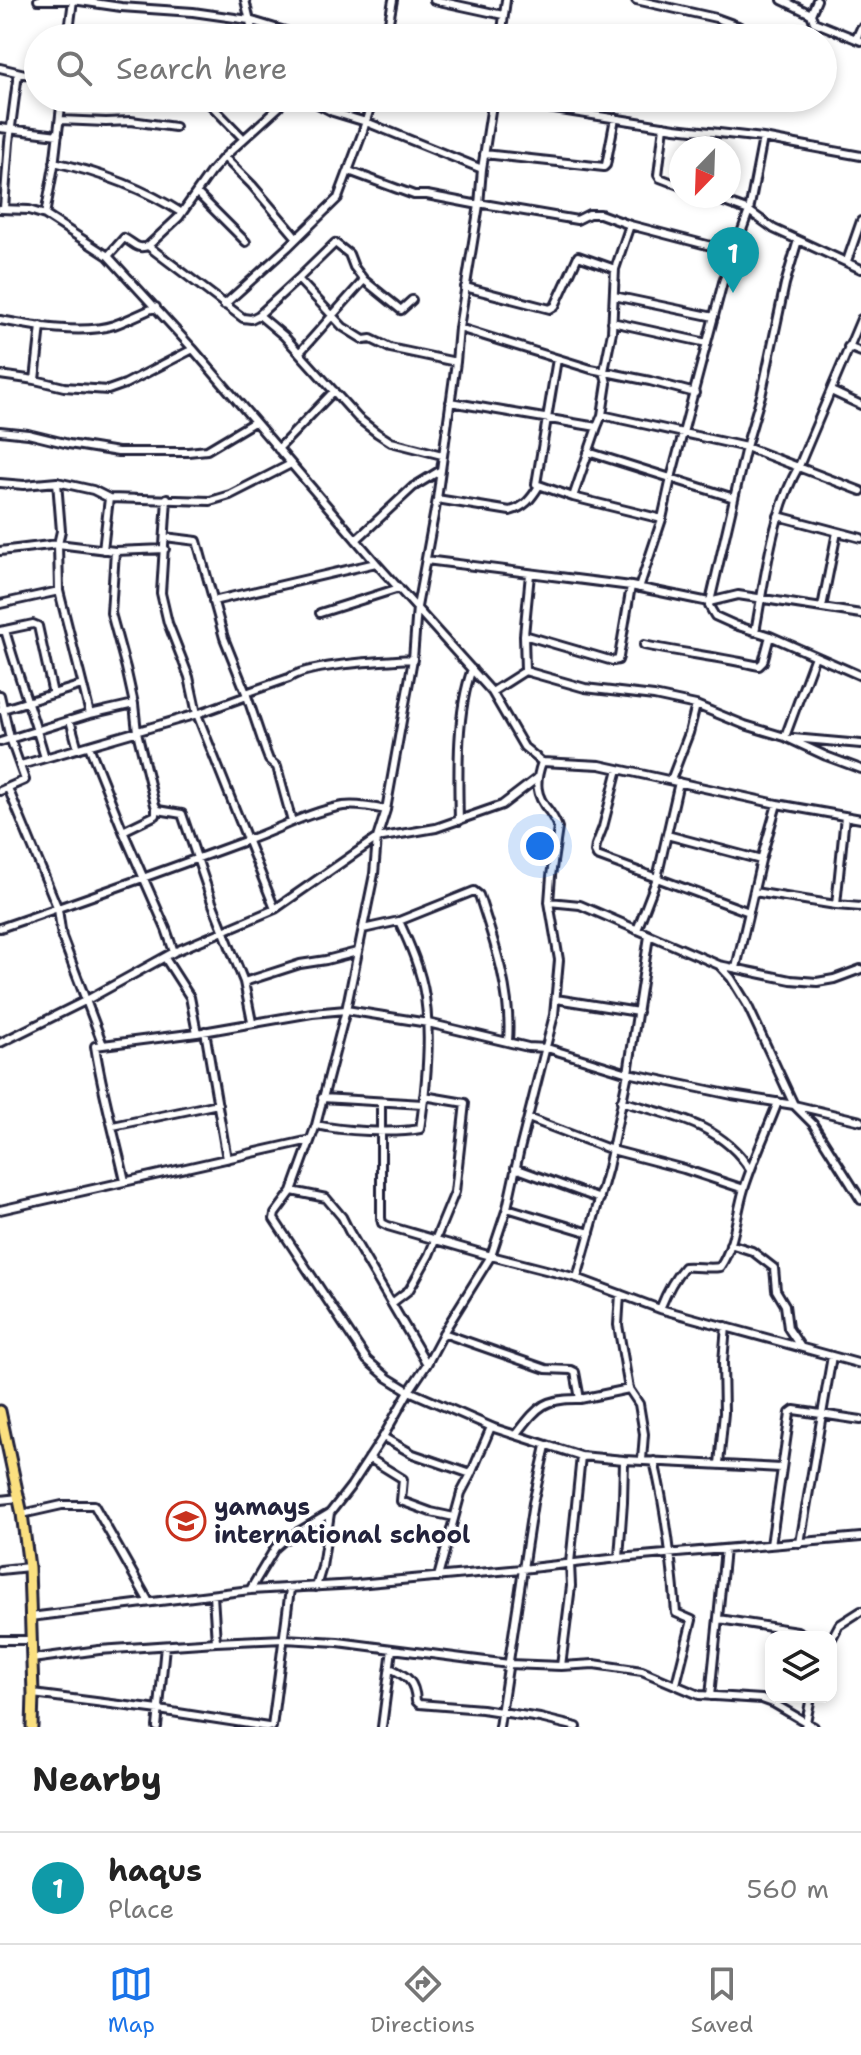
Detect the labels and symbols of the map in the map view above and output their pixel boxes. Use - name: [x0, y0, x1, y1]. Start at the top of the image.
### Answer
- north arrow: [669, 136, 741, 208]
- pin: 1: [707, 227, 759, 293]
- your location: [520, 826, 560, 866]
- place label: yamays international school: [214, 1491, 470, 1551]
- school or university icon: yamays international school: [165, 1500, 207, 1542]

